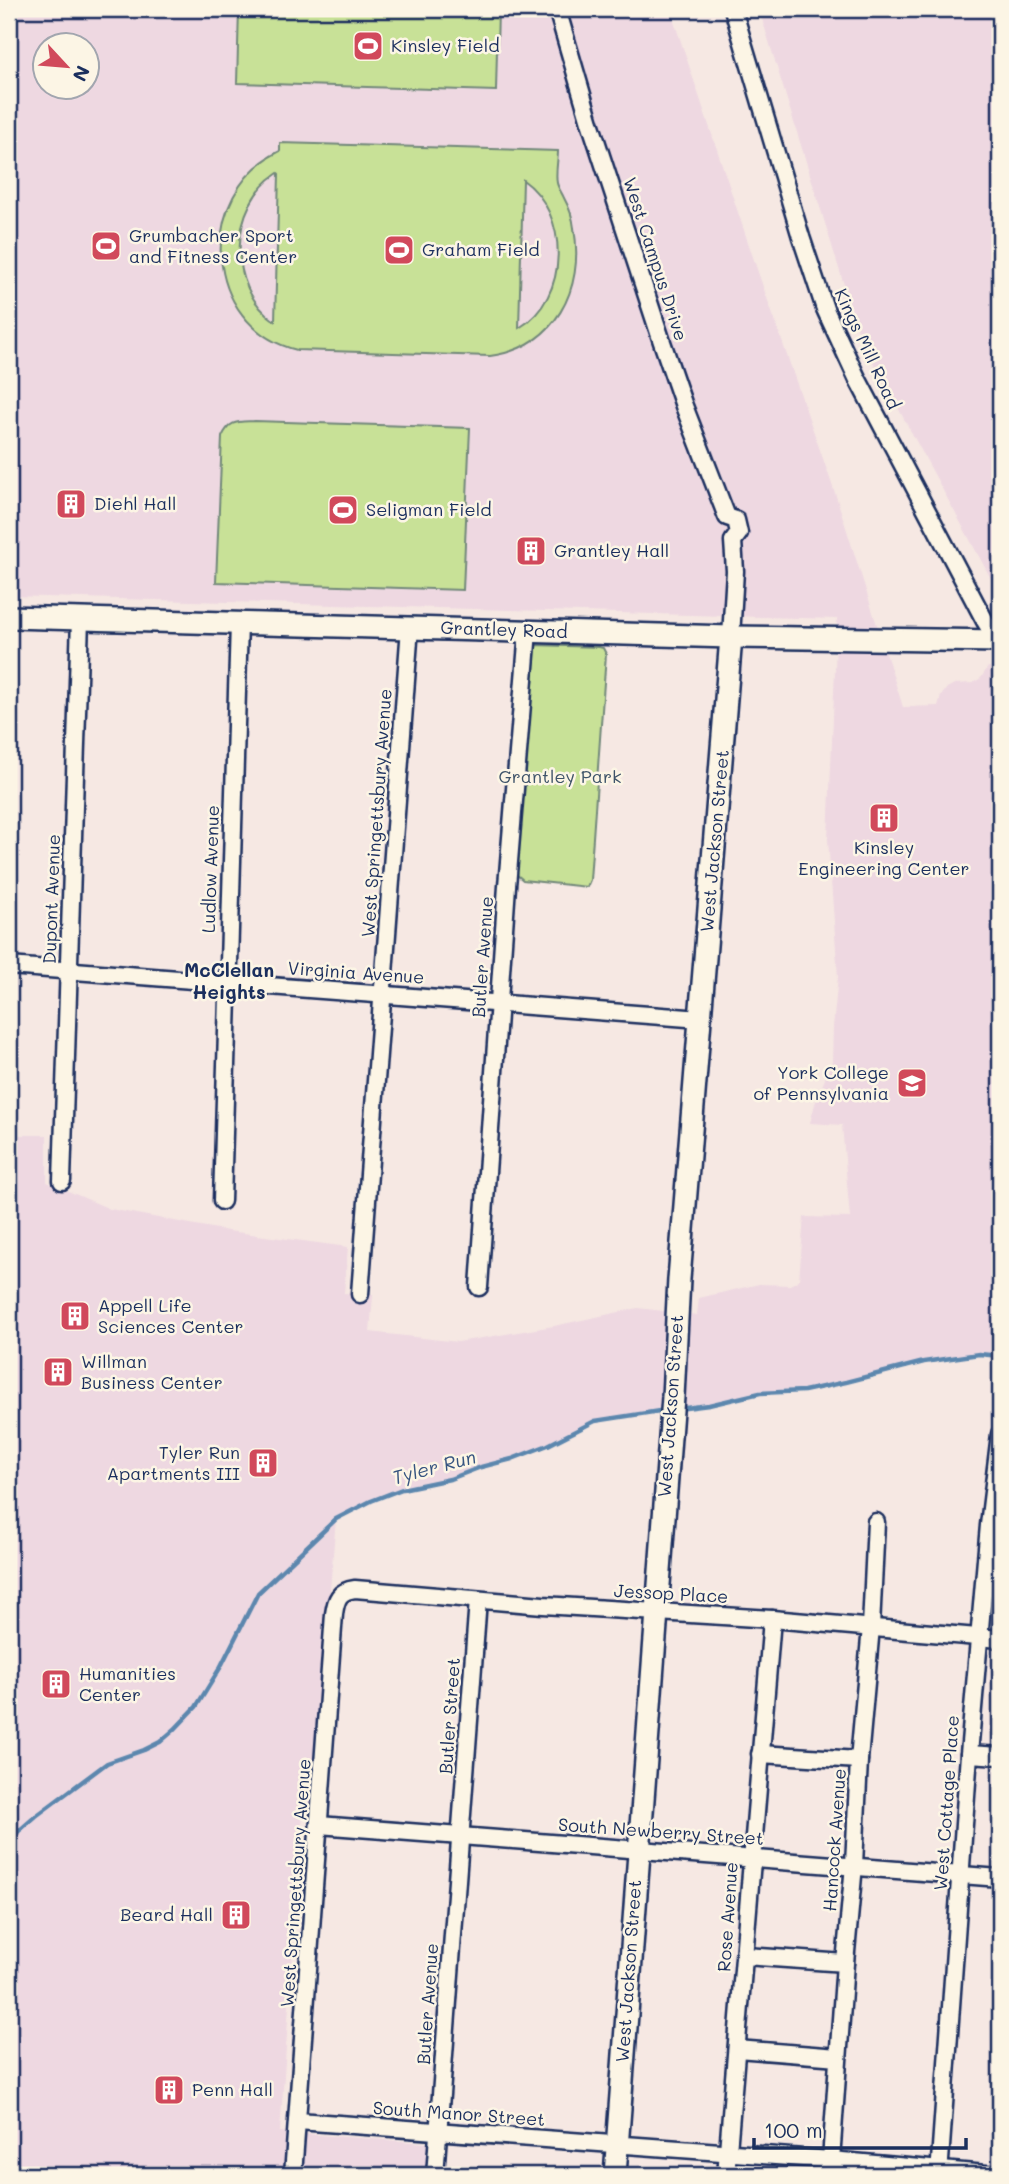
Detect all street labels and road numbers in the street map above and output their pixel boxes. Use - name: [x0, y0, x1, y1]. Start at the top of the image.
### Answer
- street label: West Campus Drive: [618, 174, 694, 344]
- street label: Kings Mill Road: [829, 284, 906, 413]
- street label: Grantley Road: [440, 615, 568, 643]
- street label: West Springettsbury Avenue: [355, 688, 397, 938]
- street label: West Jackson Street: [694, 749, 734, 933]
- street label: Ludlow Avenue: [196, 805, 224, 933]
- street label: Dupont Avenue: [37, 834, 65, 964]
- street label: Butler Avenue: [466, 895, 498, 1018]
- street label: Virginia Avenue: [287, 955, 425, 989]
- street label: West Jackson Street: [652, 1314, 688, 1498]
- street label: Jessop Place: [613, 1578, 729, 1608]
- street label: Butler Street: [433, 1657, 465, 1775]
- street label: West Cottage Place: [928, 1714, 964, 1891]
- street label: West Springettsbury Avenue: [274, 1758, 316, 2008]
- street label: Hancock Avenue: [817, 1768, 851, 1912]
- street label: South Newberry Street: [557, 1812, 765, 1850]
- street label: Rose Avenue: [711, 1861, 743, 1973]
- street label: West Jackson Street: [610, 1879, 646, 2063]
- street label: Butler Avenue: [411, 1942, 443, 2065]
- street label: South Manor Street: [372, 2095, 546, 2131]

